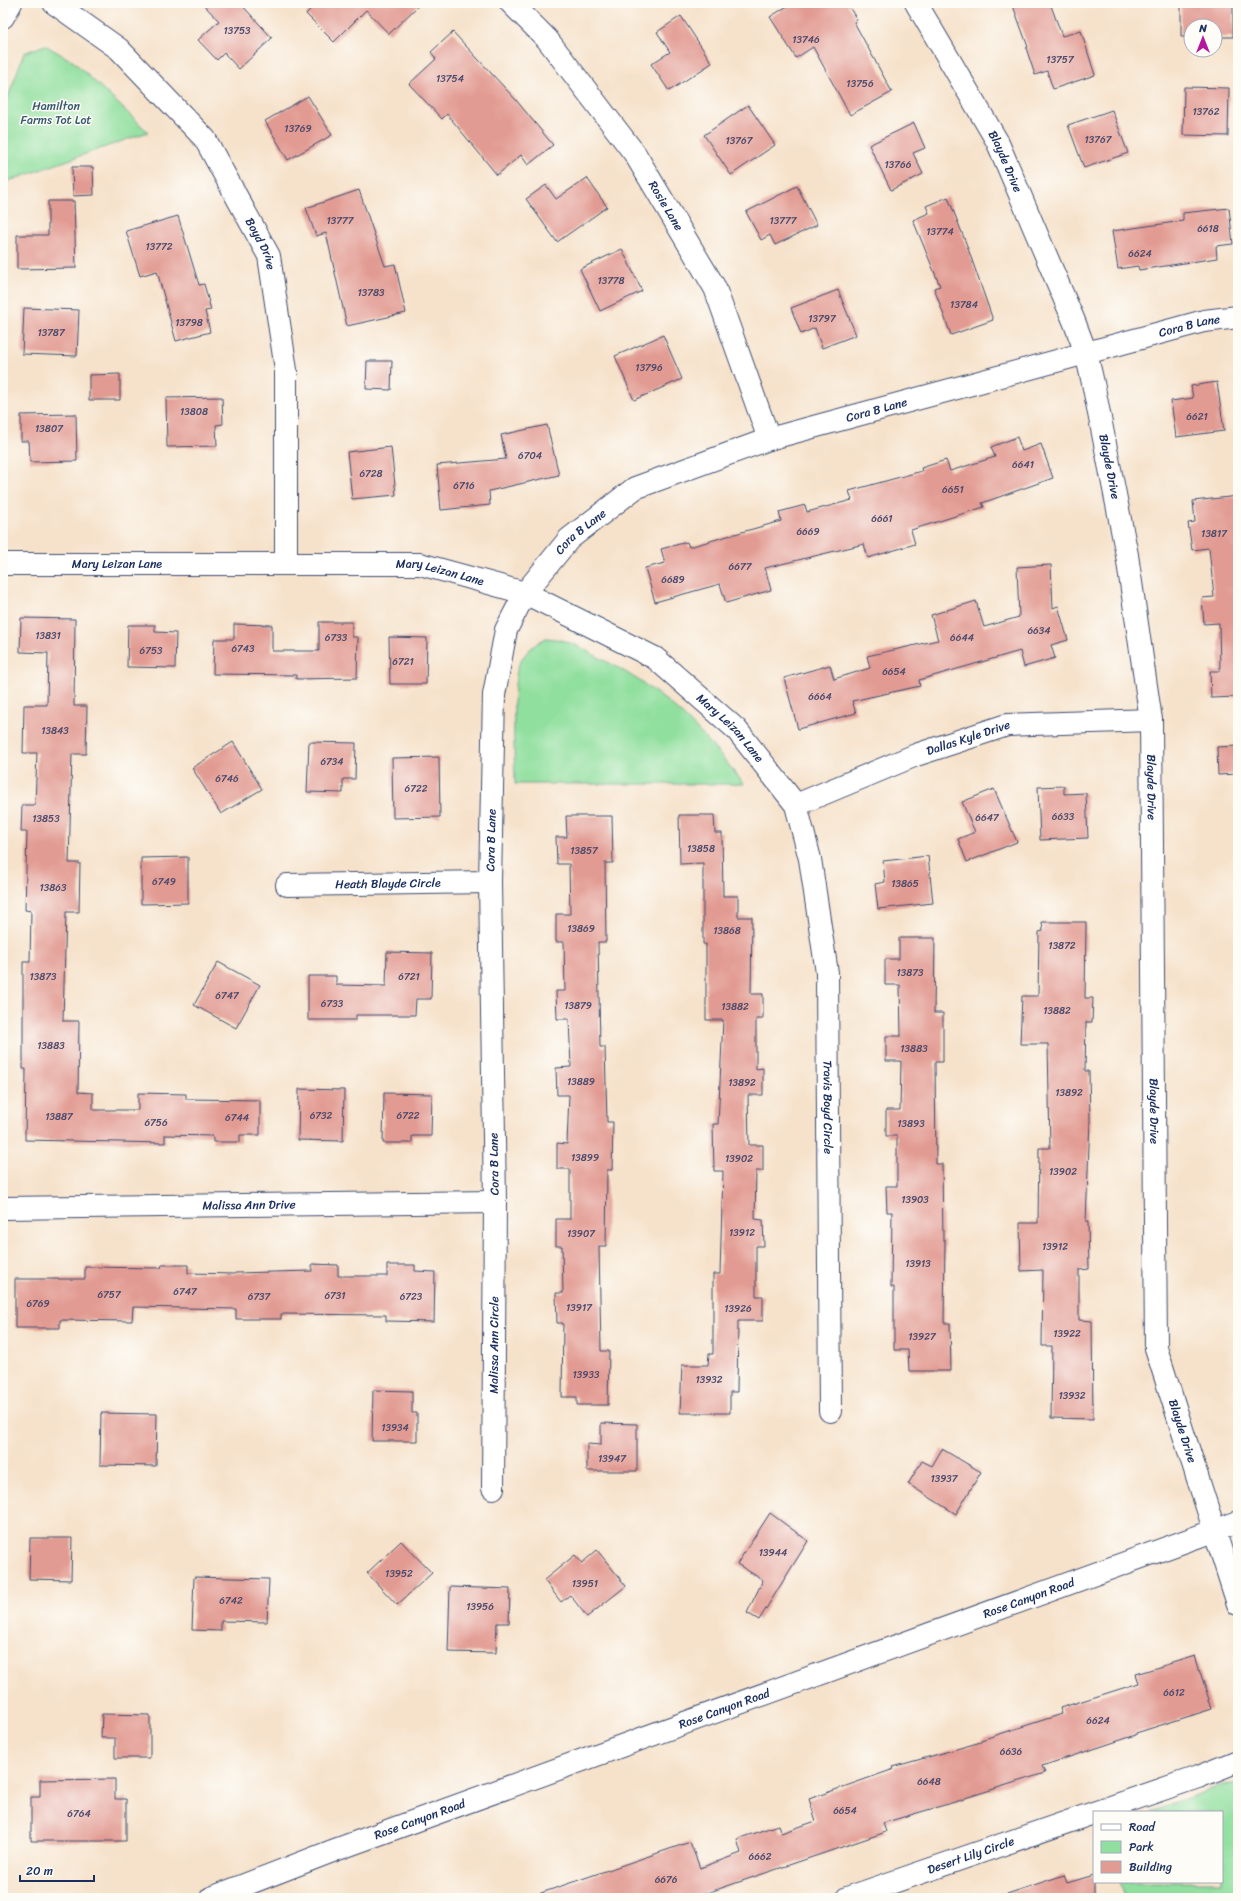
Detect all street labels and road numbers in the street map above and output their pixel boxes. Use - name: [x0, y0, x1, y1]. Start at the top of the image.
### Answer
- street label: Blayde Drive: [982, 126, 1029, 196]
- street label: Rosie Lane: [642, 176, 690, 235]
- street label: Boyd Drive: [239, 213, 282, 271]
- street label: Cora B Lane: [1156, 308, 1221, 344]
- street label: Cora B Lane: [843, 391, 910, 429]
- street label: Blayde Drive: [1092, 432, 1127, 501]
- street label: Cora B Lane: [549, 503, 611, 560]
- street label: Mary Leizan Lane: [72, 553, 162, 575]
- street label: Mary Leizan Lane: [396, 553, 487, 592]
- street label: Mary Leizan Lane: [691, 688, 770, 768]
- street label: Dallas Kyle Drive: [923, 714, 1013, 762]
- street label: Blayde Drive: [1140, 754, 1163, 820]
- street label: Cora B Lane: [479, 808, 503, 872]
- street label: Heath Blayde Circle: [335, 872, 441, 895]
- street label: Travis Boyd Circle: [817, 1060, 839, 1154]
- street label: Blayde Drive: [1143, 1078, 1165, 1144]
- street label: Cora B Lane: [482, 1132, 506, 1196]
- street label: Malissa Ann Drive: [202, 1193, 296, 1217]
- street label: Malissa Ann Circle: [483, 1296, 505, 1394]
- street label: Blayde Drive: [1162, 1396, 1203, 1466]
- street label: Rose Canyon Road: [980, 1571, 1078, 1625]
- street label: Rose Canyon Road: [675, 1682, 774, 1735]
- street label: Rose Canyon Road: [371, 1792, 469, 1846]
- street label: Desert Lily Circle: [924, 1830, 1017, 1881]

